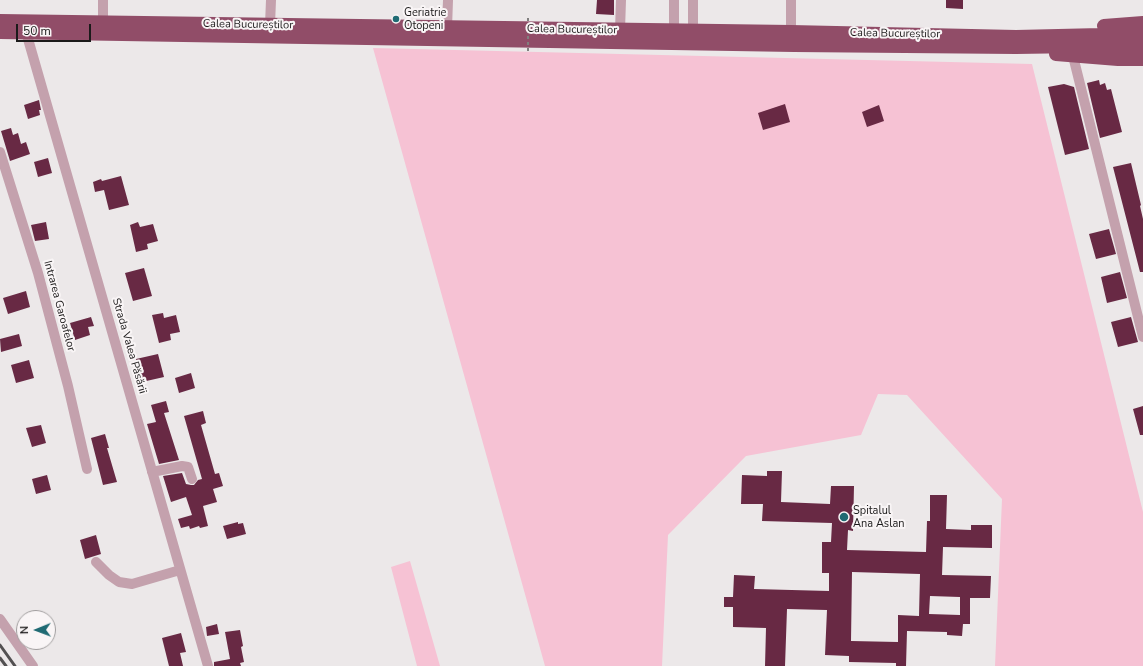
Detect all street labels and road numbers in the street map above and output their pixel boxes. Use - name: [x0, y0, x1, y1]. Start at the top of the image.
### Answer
- street label: Calea Bucureștilor: [203, 18, 293, 32]
- street label: Calea Bucureștilor: [527, 23, 617, 37]
- street label: Calea Bucureștilor: [850, 27, 940, 41]
- street label: Intrarea Garoafelor: [41, 259, 77, 353]
- street label: Strada Valea Păsării: [109, 297, 149, 395]

